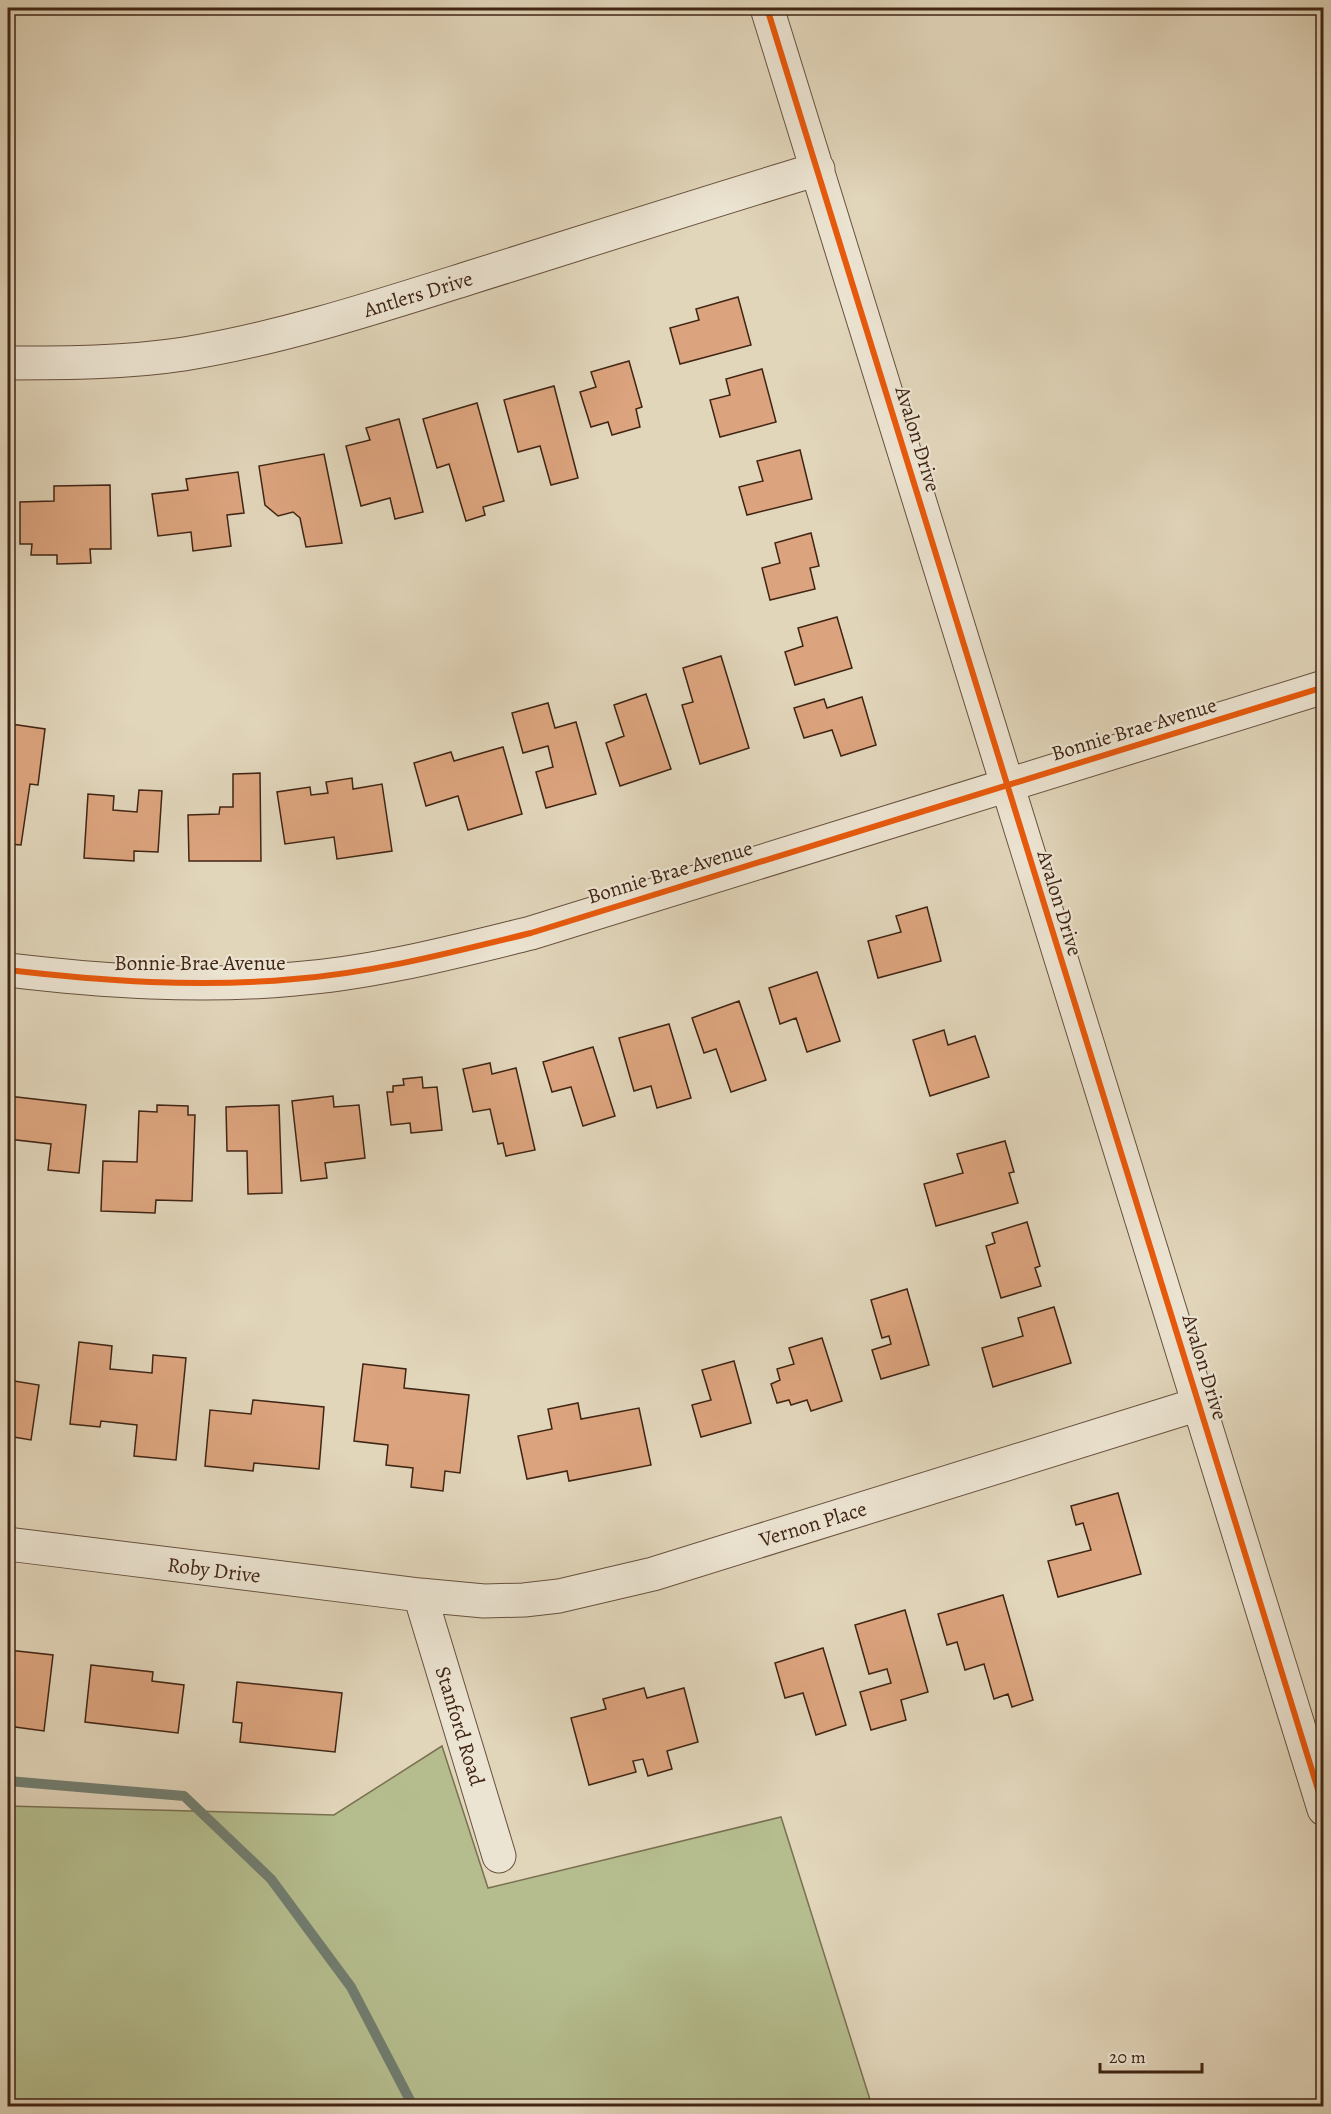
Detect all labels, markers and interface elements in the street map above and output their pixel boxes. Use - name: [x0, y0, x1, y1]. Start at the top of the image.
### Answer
- street label: Antlers Drive: [359, 264, 476, 324]
- street label: Avalon Drive: [888, 382, 947, 495]
- street label: Bonnie Brae Avenue: [1048, 691, 1220, 767]
- street label: Bonnie Brae Avenue: [584, 834, 756, 910]
- street label: Avalon Drive: [1030, 846, 1089, 959]
- street label: Bonnie Brae Avenue: [114, 949, 286, 977]
- street label: Avalon Drive: [1175, 1310, 1234, 1423]
- street label: Vernon Place: [755, 1494, 870, 1554]
- street label: Roby Drive: [166, 1550, 262, 1590]
- street label: Stanford Road: [429, 1663, 492, 1790]
- scale bar: [1100, 2036, 1202, 2074]
- text: 20 m: [1109, 2045, 1146, 2069]

